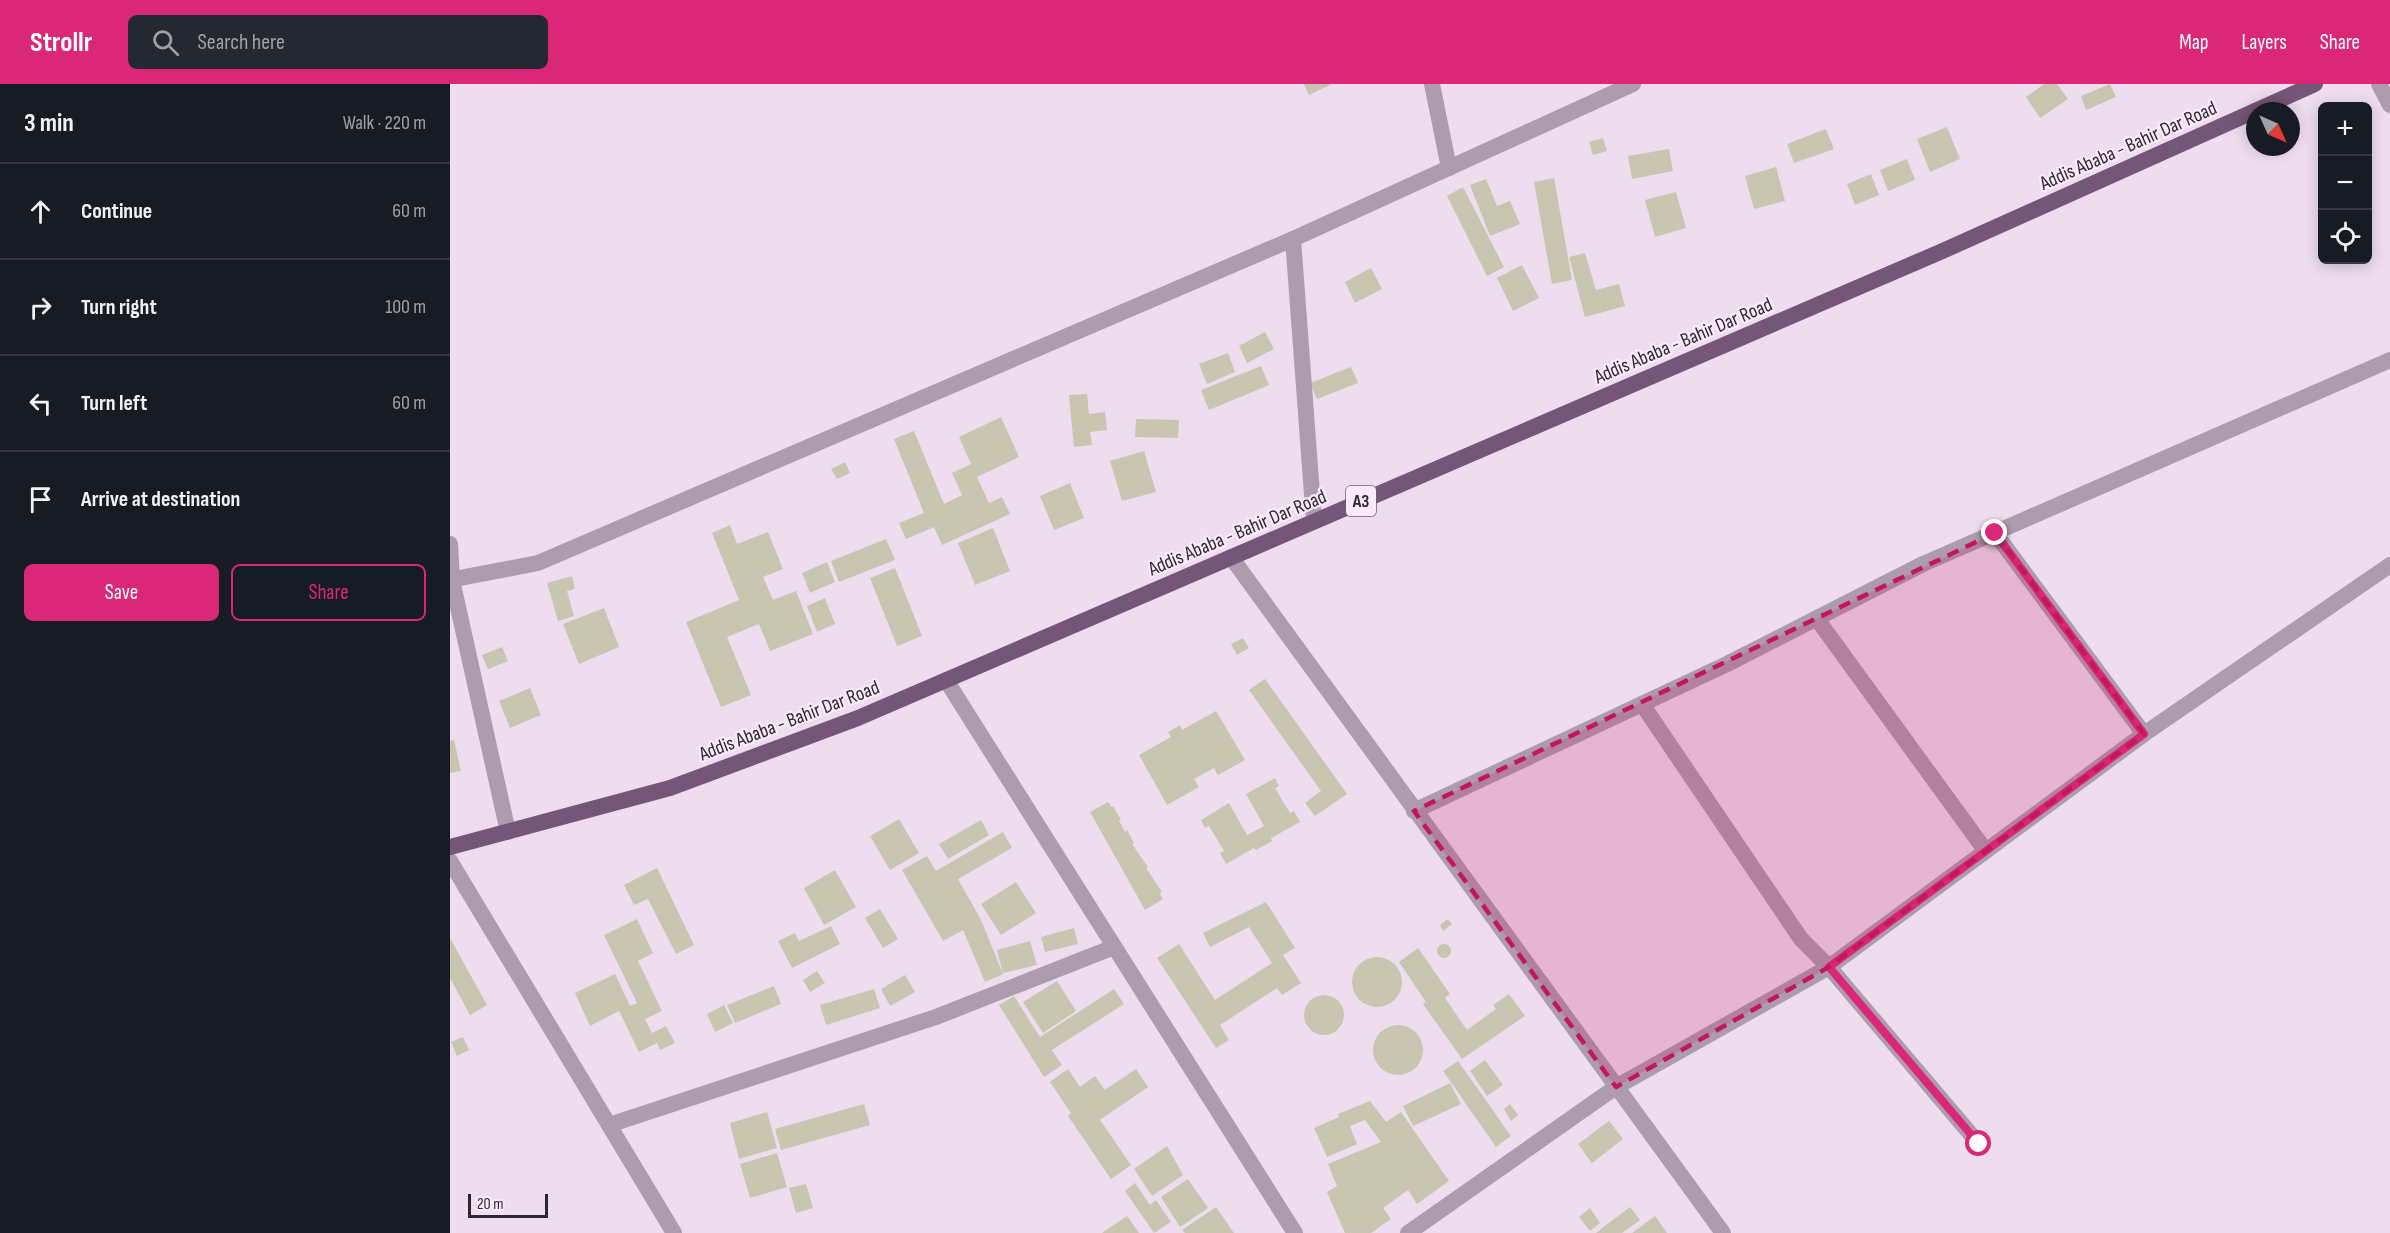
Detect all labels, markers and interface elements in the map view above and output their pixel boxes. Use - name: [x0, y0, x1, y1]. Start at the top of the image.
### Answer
- search box: [128, 15, 548, 69]
- text: Strollr: [30, 26, 92, 59]
- icon: search: [149, 26, 182, 59]
- text: Search here: [197, 29, 285, 56]
- text: Map: [2179, 30, 2208, 55]
- text: Layers: [2241, 30, 2287, 55]
- text: Share: [2320, 30, 2360, 55]
- street label: Addis Ababa - Bahir Dar Road: [2035, 96, 2221, 196]
- north arrow: [2246, 102, 2300, 156]
- map controls: [2318, 102, 2372, 264]
- button: +: [2318, 102, 2372, 156]
- text: 3 min: [24, 108, 74, 139]
- text: Walk · 220 m: [343, 111, 426, 135]
- button: −: [2318, 156, 2372, 210]
- icon: ahead: [24, 195, 57, 228]
- text: Continue: [81, 198, 152, 225]
- text: 60 m: [392, 199, 426, 223]
- button: locate: [2318, 210, 2372, 264]
- icon: right: [24, 291, 57, 324]
- street label: Addis Ababa - Bahir Dar Road: [1590, 293, 1776, 390]
- text: Turn right: [81, 294, 157, 321]
- text: 100 m: [385, 295, 426, 319]
- icon: left: [24, 387, 57, 420]
- text: Turn left: [81, 390, 147, 417]
- text: 60 m: [392, 391, 426, 415]
- icon: arrive: [24, 483, 57, 516]
- street label: Addis Ababa - Bahir Dar Road: [1144, 485, 1330, 582]
- text: Arrive at destination: [81, 486, 240, 513]
- road number: A3: [1346, 486, 1376, 516]
- route end: [1981, 519, 2007, 545]
- button: Save: [24, 564, 219, 621]
- button: Share: [231, 564, 426, 621]
- street label: Addis Ababa - Bahir Dar Road: [695, 675, 883, 767]
- route start: [1965, 1130, 1991, 1156]
- scale bar: [468, 1191, 548, 1218]
- text: 20 m: [477, 1195, 504, 1214]

